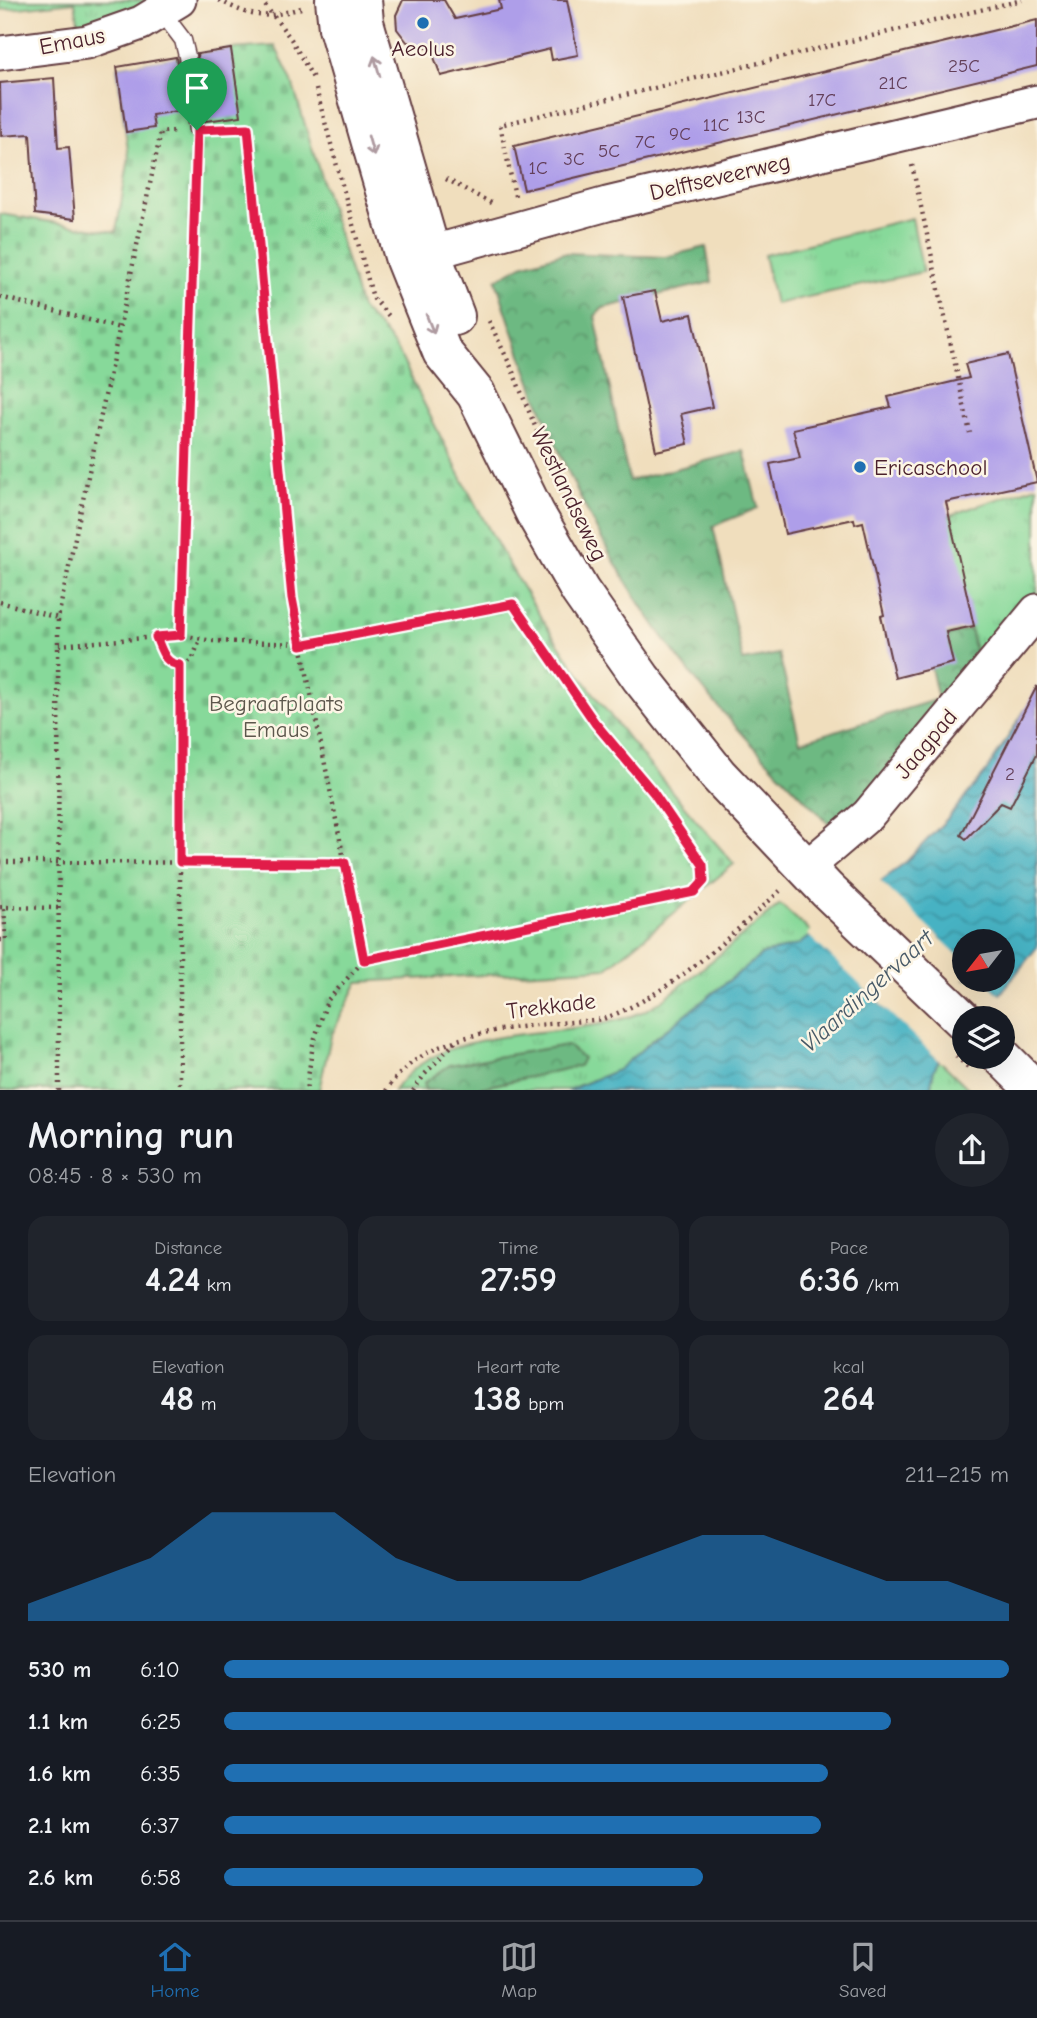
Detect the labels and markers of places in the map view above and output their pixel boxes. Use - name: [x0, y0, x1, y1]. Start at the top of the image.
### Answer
- marker: Aeolus: [415, 15, 431, 31]
- place label: Aeolus: [391, 35, 455, 62]
- pin: [167, 58, 227, 130]
- place label: Ericaschool: [874, 454, 987, 481]
- marker: Ericaschool: [852, 459, 868, 475]

